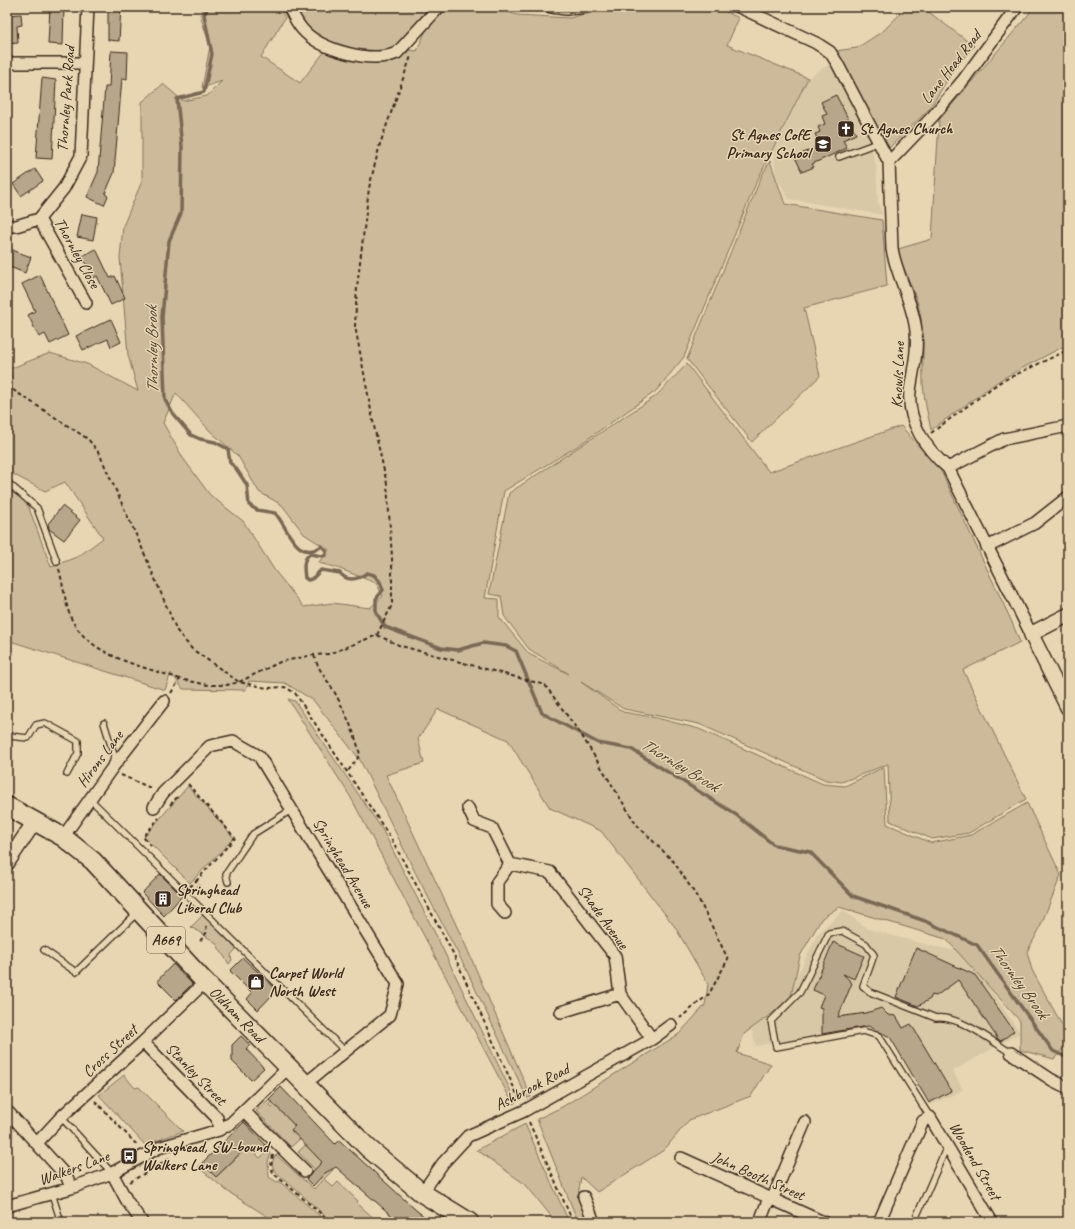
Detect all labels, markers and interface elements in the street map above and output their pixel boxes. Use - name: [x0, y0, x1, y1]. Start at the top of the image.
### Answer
- street label: Lane Head Road: [916, 24, 988, 108]
- street label: Thornley Park Road: [52, 43, 80, 153]
- church icon: St Agnes Church: [836, 119, 856, 139]
- place label: St Agnes Church: [859, 119, 953, 139]
- place label: St Agnes CofE Primary School: [727, 125, 813, 163]
- school or university icon: St Agnes CofE Primary School: [813, 134, 833, 154]
- street label: Thornley Close: [49, 214, 105, 293]
- water label: Thornley Brook: [141, 303, 163, 394]
- street label: Knowls Lane: [887, 340, 909, 408]
- street label: Hirons Lane: [72, 725, 129, 791]
- water label: Thornley Brook: [637, 734, 725, 798]
- street label: Springhead Avenue: [308, 814, 379, 913]
- place label: Springhead Liberal Club: [176, 880, 242, 918]
- street label: Shade Avenue: [573, 881, 634, 954]
- building icon: Springhead Liberal Club: [153, 889, 173, 909]
- road number: A669: [147, 927, 185, 953]
- water label: Thornley Brook: [985, 940, 1055, 1025]
- place label: Carpet World North West: [269, 963, 345, 1001]
- shop icon: Carpet World North West: [246, 972, 266, 992]
- street label: Oldham Road: [205, 982, 271, 1049]
- street label: Cross Street: [78, 1019, 144, 1082]
- street label: Stanley Street: [161, 1039, 232, 1111]
- street label: Ashbrook Road: [491, 1058, 575, 1115]
- street label: Woodend Street: [945, 1119, 1007, 1206]
- place label: Springhead, SW-bound Walkers Lane: [142, 1137, 271, 1175]
- street label: Walkers Lane: [36, 1145, 113, 1190]
- bus stop icon: Springhead, SW-bound Walkers Lane: [119, 1146, 139, 1166]
- street label: John Booth Street: [708, 1146, 809, 1206]

